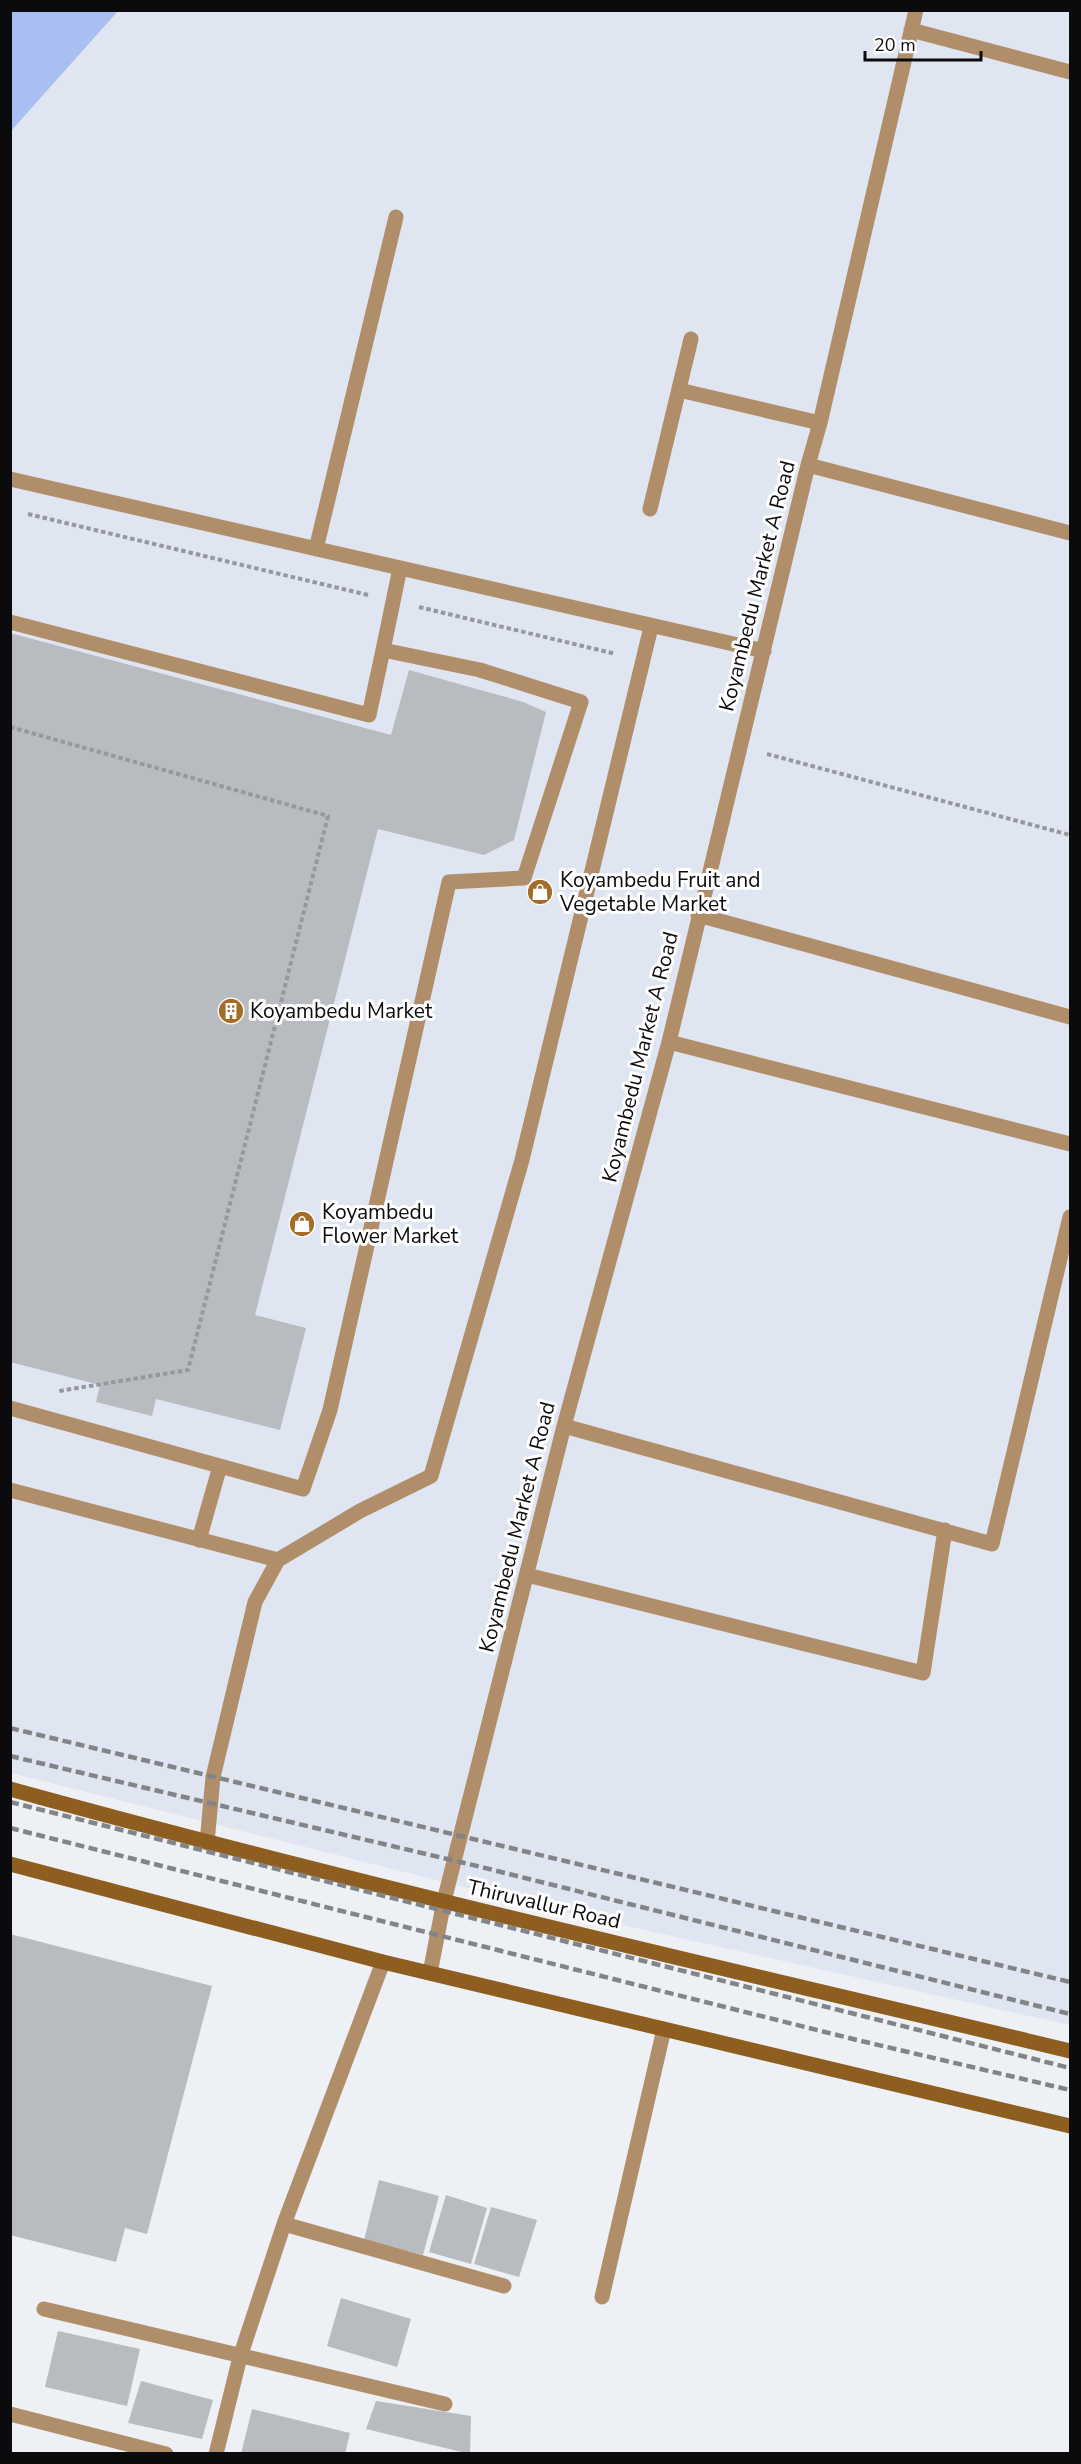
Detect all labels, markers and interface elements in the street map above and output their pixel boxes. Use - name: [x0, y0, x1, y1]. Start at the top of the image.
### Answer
- scale bar: [865, 24, 980, 62]
- text: 20 m: [874, 33, 916, 57]
- street label: Koyambedu Market A Road: [712, 458, 802, 714]
- place label: Koyambedu Fruit and Vegetable Market: [559, 866, 760, 918]
- shop icon: Koyambedu Fruit and Vegetable Market: [525, 877, 555, 907]
- street label: Koyambedu Market A Road: [595, 929, 685, 1185]
- building icon: Koyambedu Market: [216, 996, 246, 1026]
- place label: Koyambedu Market: [250, 997, 433, 1025]
- place label: Koyambedu Flower Market: [322, 1198, 459, 1250]
- shop icon: Koyambedu Flower Market: [287, 1209, 317, 1239]
- street label: Koyambedu Market A Road: [472, 1399, 562, 1655]
- street label: Thiruvallur Road: [465, 1873, 623, 1935]

